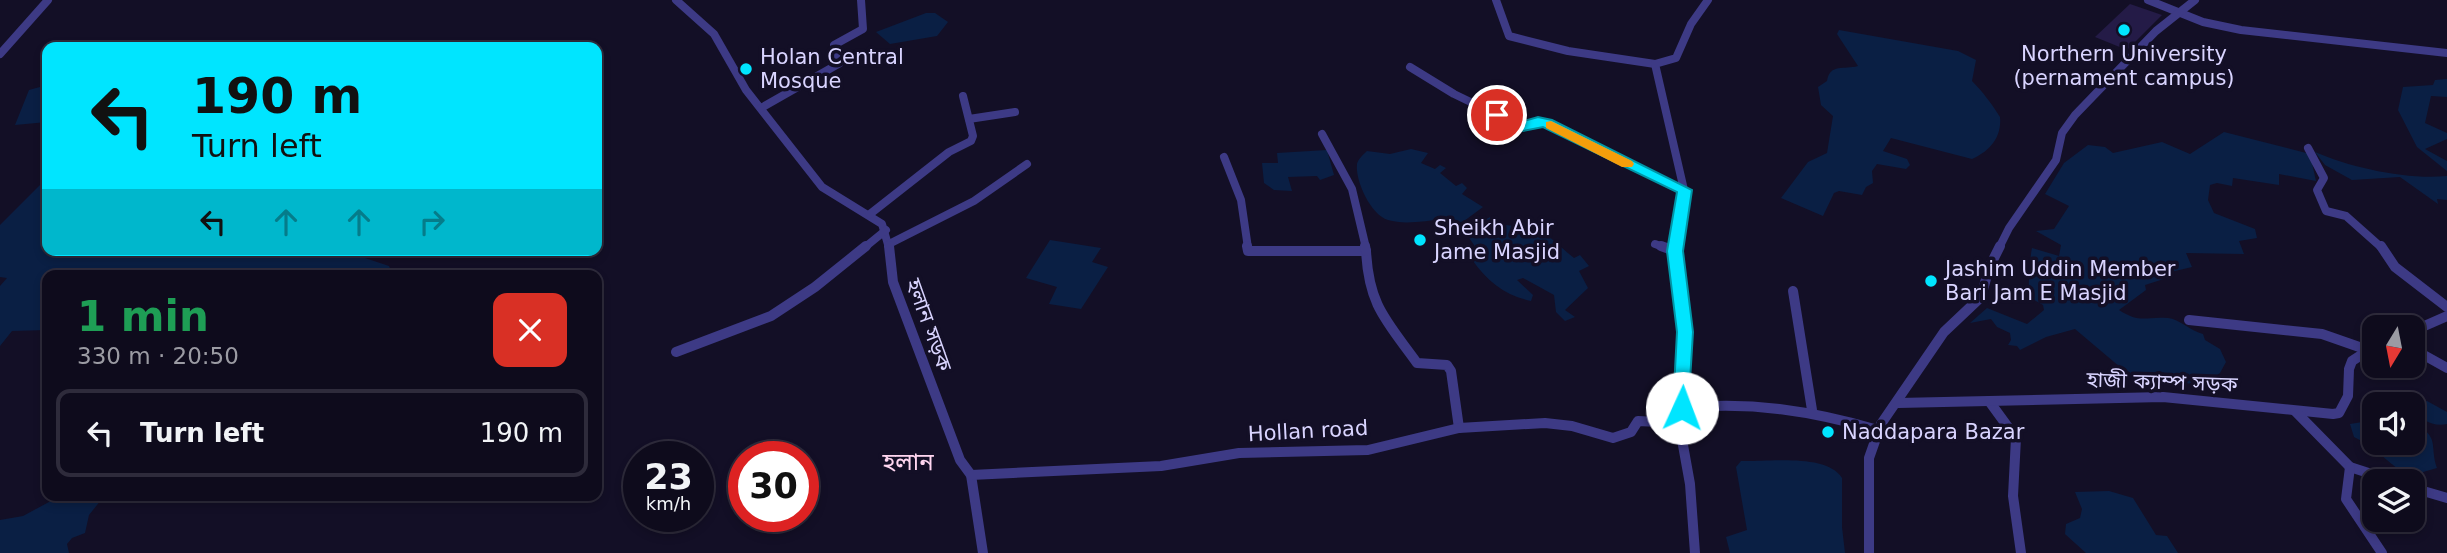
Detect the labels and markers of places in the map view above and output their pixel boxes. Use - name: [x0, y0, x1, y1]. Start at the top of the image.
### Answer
- marker: Northern University (pernament campus): [2116, 22, 2132, 38]
- place label: Northern University (pernament campus): [2013, 42, 2235, 90]
- place label: Holan Central Mosque: [760, 45, 904, 93]
- marker: Holan Central Mosque: [738, 61, 754, 77]
- pin: [1467, 85, 1527, 145]
- place label: Sheikh Abir Jame Masjid: [1432, 216, 1560, 264]
- marker: Sheikh Abir Jame Masjid: [1412, 232, 1428, 248]
- place label: Jashim Uddin Member Bari Jam E Masjid: [1943, 257, 2176, 305]
- marker: Jashim Uddin Member Bari Jam E Masjid: [1923, 273, 1939, 289]
- place label: Naddapara Bazar: [1842, 420, 2025, 444]
- marker: Naddapara Bazar: [1820, 424, 1836, 440]

